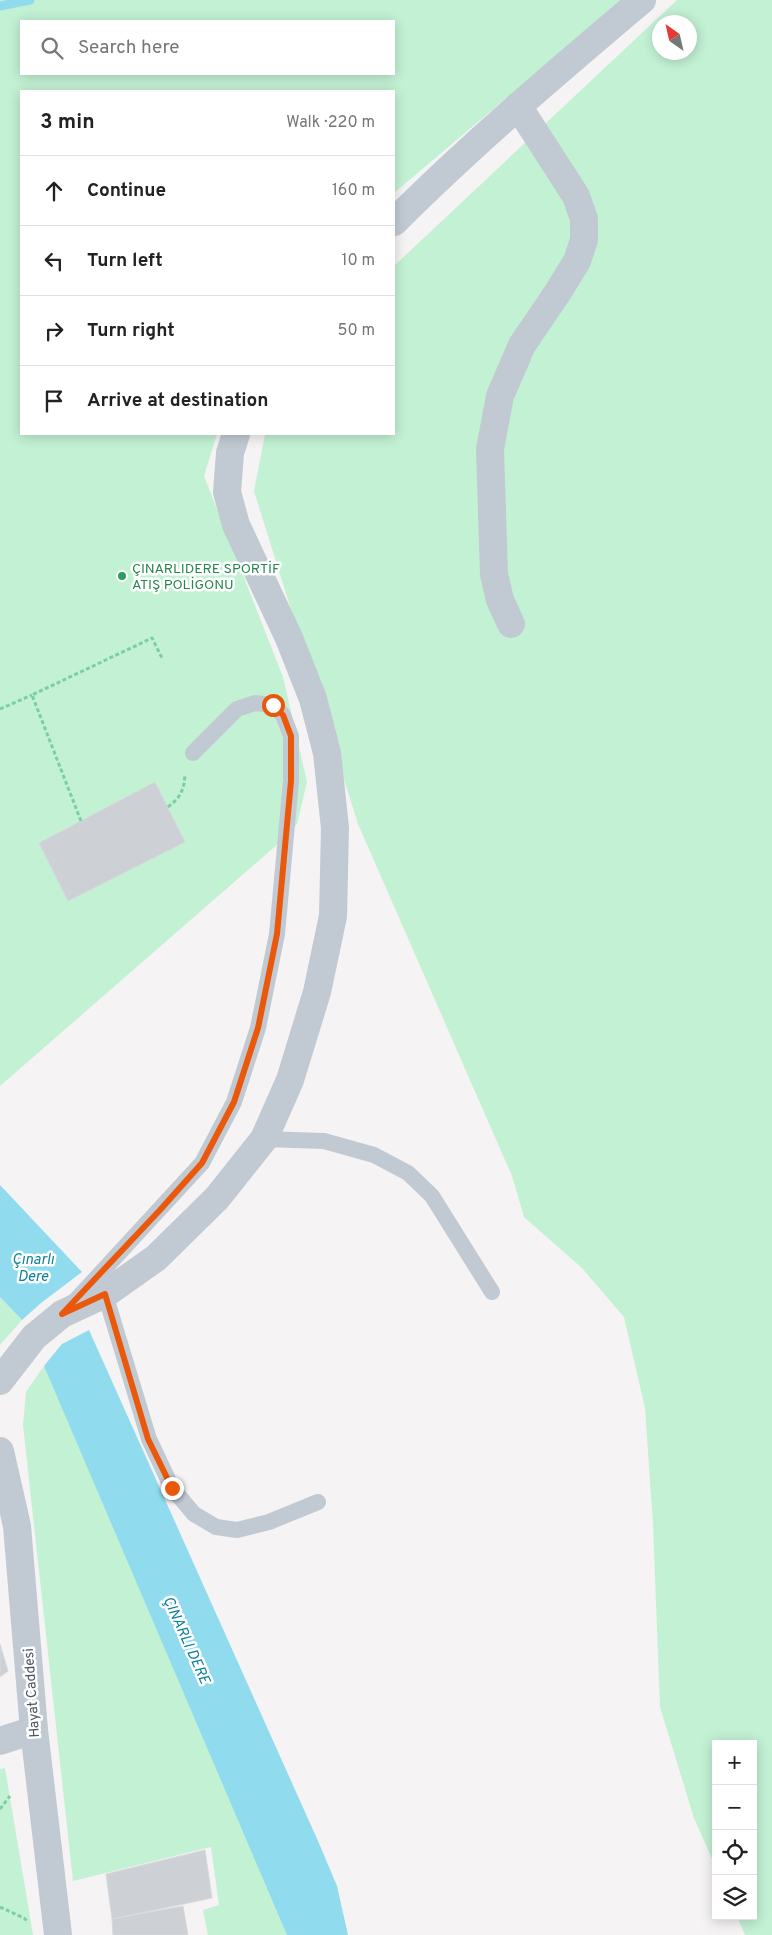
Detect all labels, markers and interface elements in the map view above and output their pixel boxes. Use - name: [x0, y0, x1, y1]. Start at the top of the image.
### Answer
- north arrow: [652, 15, 697, 60]
- search box: [20, 20, 395, 75]
- icon: search: [38, 34, 66, 62]
- text: Search here: [78, 36, 180, 60]
- text: 3 min: [40, 109, 95, 136]
- text: Walk · 220 m: [286, 113, 375, 133]
- icon: ahead: [40, 177, 68, 205]
- text: Continue: [87, 179, 166, 203]
- text: 160 m: [332, 181, 375, 201]
- icon: left: [40, 247, 68, 275]
- text: Turn left: [87, 249, 163, 273]
- text: 10 m: [341, 251, 375, 271]
- icon: right: [40, 317, 68, 345]
- text: Turn right: [87, 319, 175, 343]
- text: 50 m: [338, 321, 375, 341]
- icon: arrive: [40, 387, 68, 415]
- text: Arrive at destination: [87, 389, 268, 413]
- place label: ÇINARLIDERE SPORTİF ATIŞ POLİGONU: [132, 560, 280, 594]
- marker: ÇINARLIDERE SPORTİF ATIŞ POLİGONU: [116, 570, 128, 582]
- route start: [262, 694, 285, 717]
- water label: Çınarlı Dere: [12, 1251, 54, 1287]
- route end: [161, 1477, 184, 1500]
- water label: ÇINARLI DERE: [158, 1594, 214, 1689]
- street label: Hayat Caddesi: [21, 1648, 44, 1738]
- map controls: [712, 1740, 757, 1920]
- button: +: [712, 1740, 757, 1785]
- button: −: [712, 1785, 757, 1830]
- button: locate: [712, 1830, 757, 1875]
- button: layers: [712, 1875, 757, 1920]

